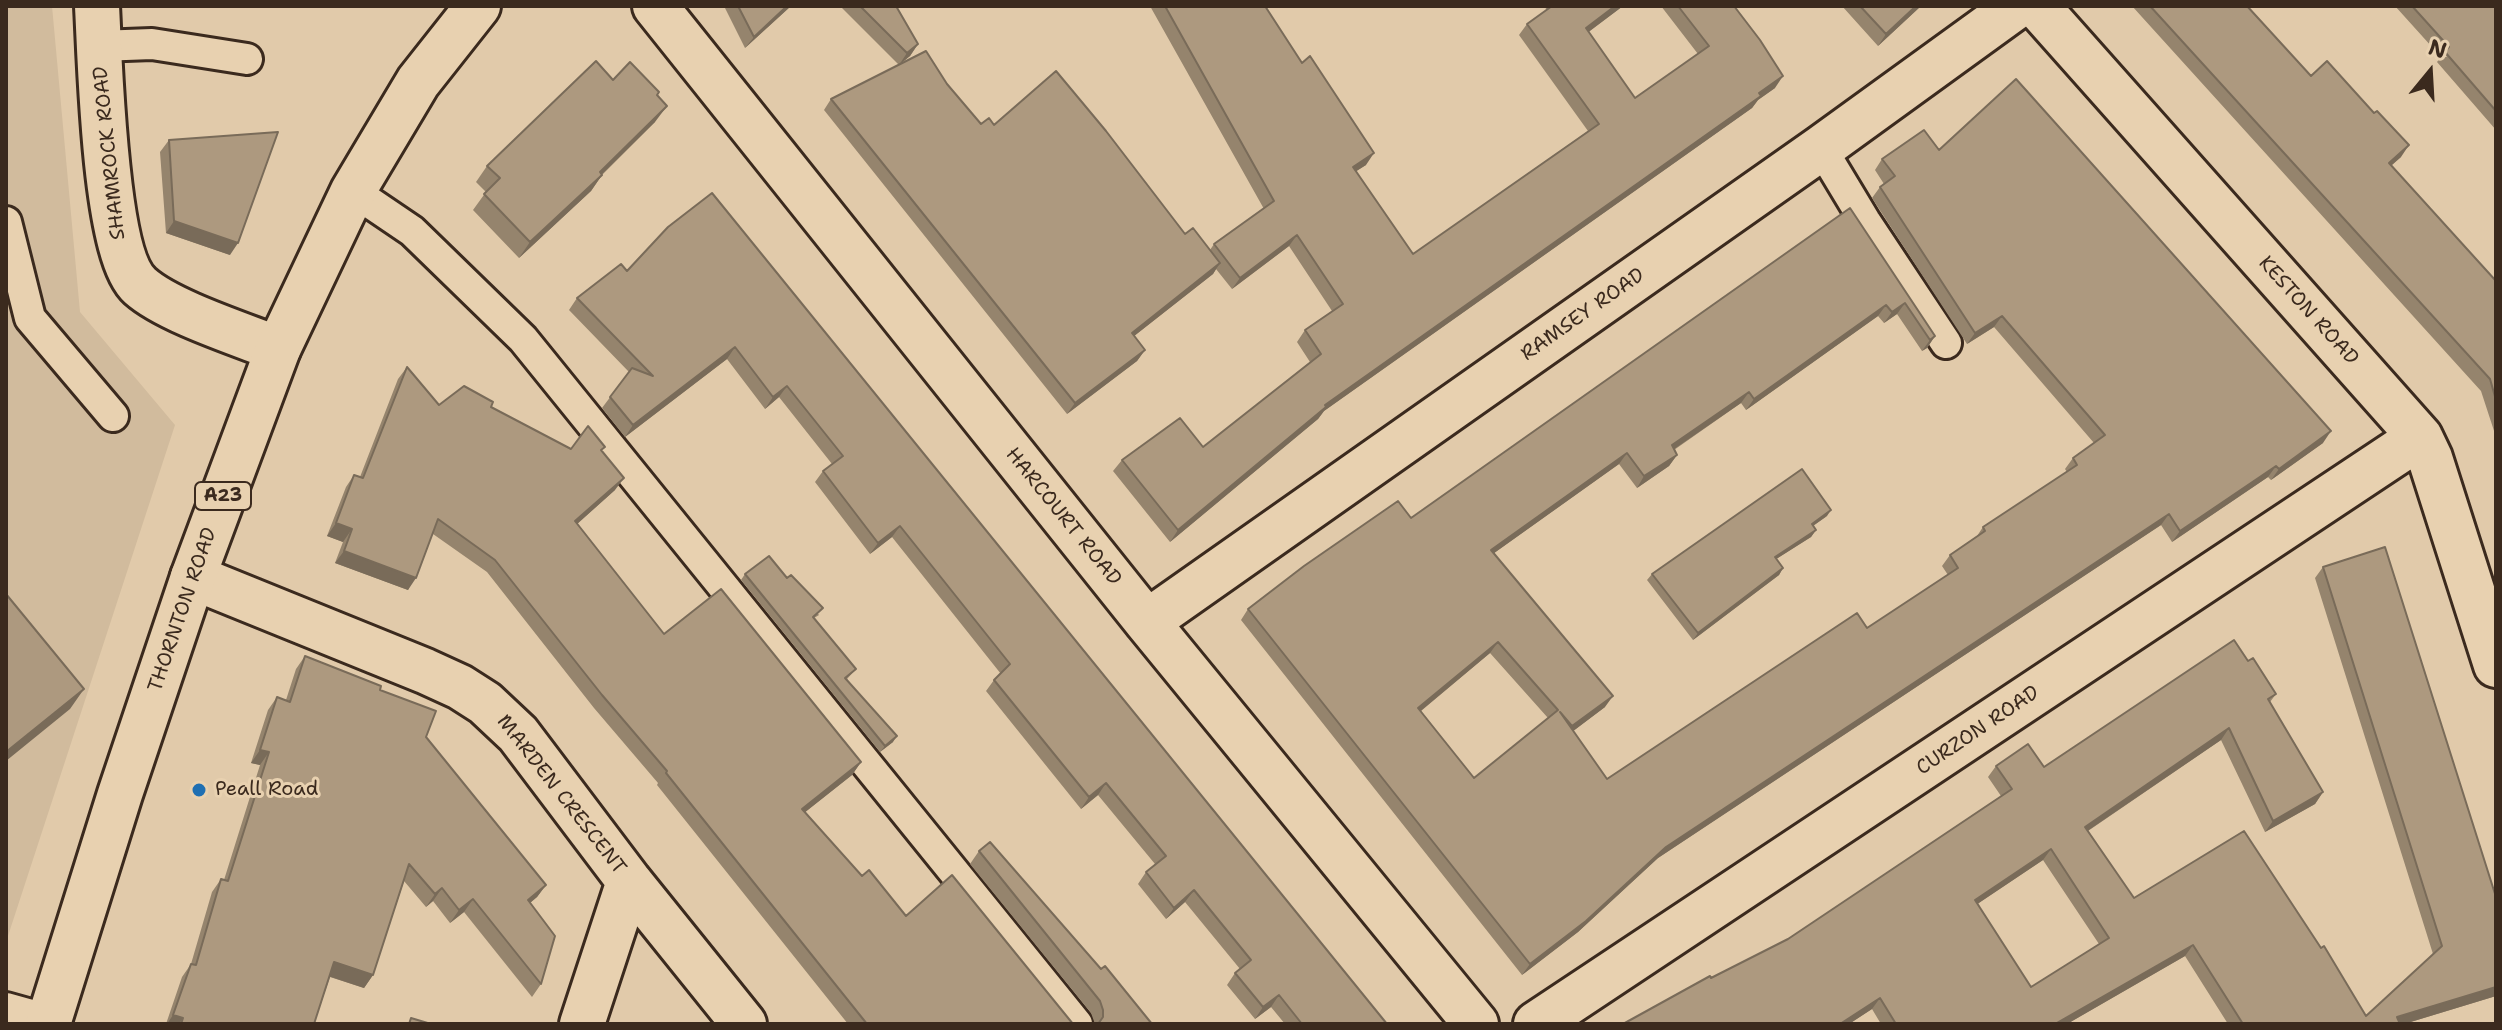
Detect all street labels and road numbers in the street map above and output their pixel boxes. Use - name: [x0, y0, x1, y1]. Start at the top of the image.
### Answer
- street label: SHAMROCK ROAD: [89, 65, 131, 241]
- street label: KESTON ROAD: [2253, 252, 2363, 370]
- street label: RAMSEY ROAD: [1517, 264, 1649, 366]
- street label: HARCOURT ROAD: [1000, 443, 1126, 591]
- road number: A23: [195, 482, 251, 510]
- street label: THORNTON ROAD: [144, 525, 222, 695]
- street label: CURZON ROAD: [1912, 681, 2044, 781]
- street label: MARDEN CRESCENT: [491, 710, 631, 880]

